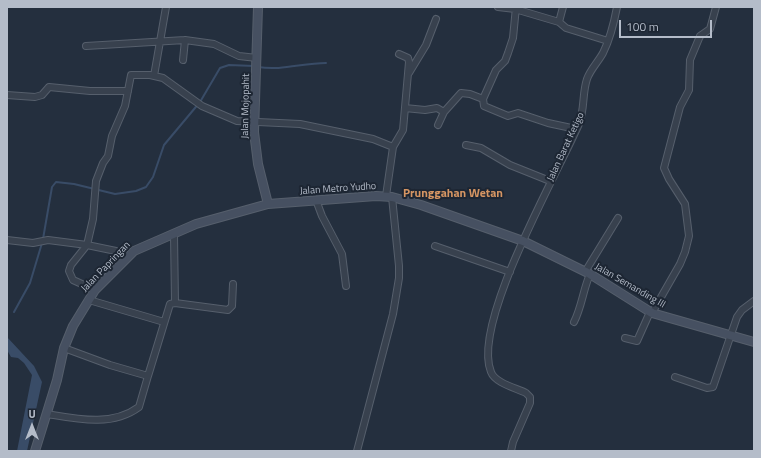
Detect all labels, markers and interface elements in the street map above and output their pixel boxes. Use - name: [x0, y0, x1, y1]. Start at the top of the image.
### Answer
- scale bar: [621, 12, 714, 38]
- text: 100 m: [626, 17, 659, 36]
- street label: Jalan Mojopahit: [239, 73, 253, 139]
- street label: Jalan Barat Ketigo: [545, 111, 587, 183]
- street label: Jalan Metro Yudho: [299, 180, 377, 198]
- district label: Prunggahan Wetan: [403, 187, 503, 201]
- street label: Jalan Papringan: [79, 239, 133, 295]
- street label: Jalan Semanding III: [593, 261, 667, 311]
- north arrow: [12, 406, 52, 446]
- text: U: [28, 406, 36, 422]

